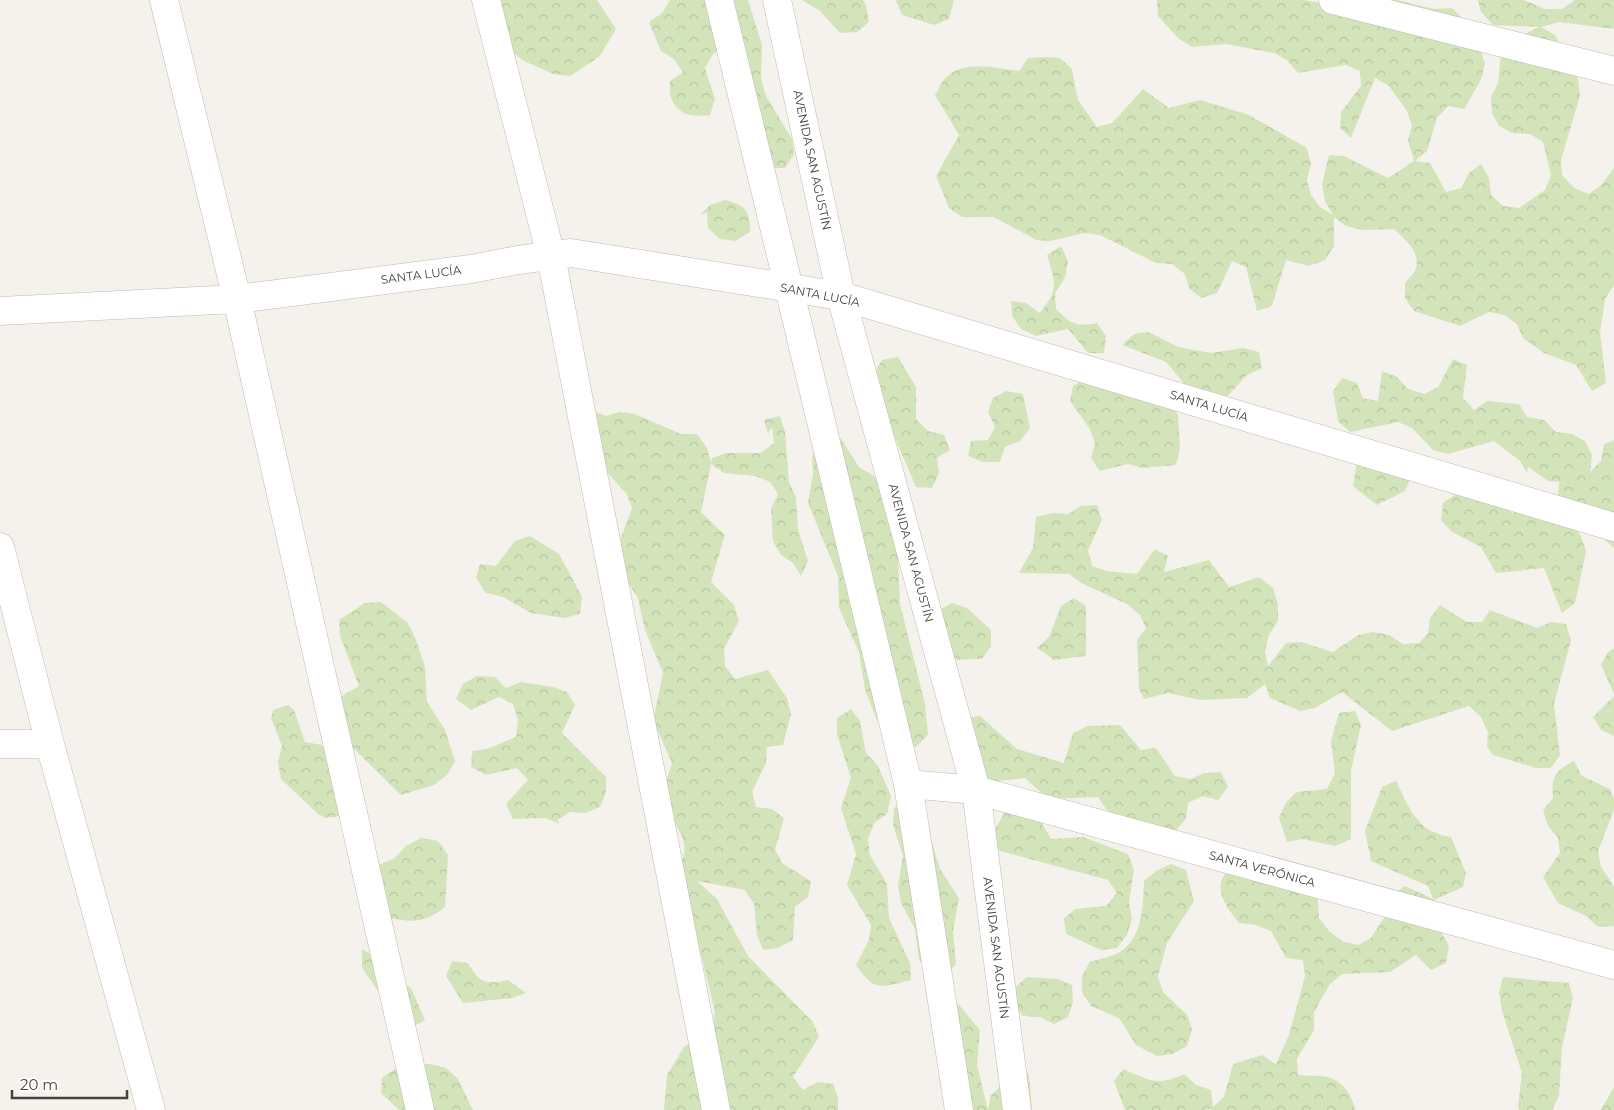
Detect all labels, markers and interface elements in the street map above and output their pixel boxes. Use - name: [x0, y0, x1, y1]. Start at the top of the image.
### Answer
- street label: AVENIDA SAN AGUSTÍN: [790, 88, 835, 231]
- street label: SANTA LUCÍA: [380, 262, 462, 287]
- street label: SANTA LUCÍA: [779, 279, 862, 310]
- street label: SANTA LUCÍA: [1168, 386, 1250, 425]
- street label: AVENIDA SAN AGUSTÍN: [886, 482, 937, 624]
- street label: SANTA VERÓNICA: [1207, 847, 1317, 890]
- street label: AVENIDA SAN AGUSTÍN: [980, 876, 1013, 1020]
- scale bar: [12, 1068, 128, 1100]
- text: 20 m: [20, 1075, 58, 1094]

